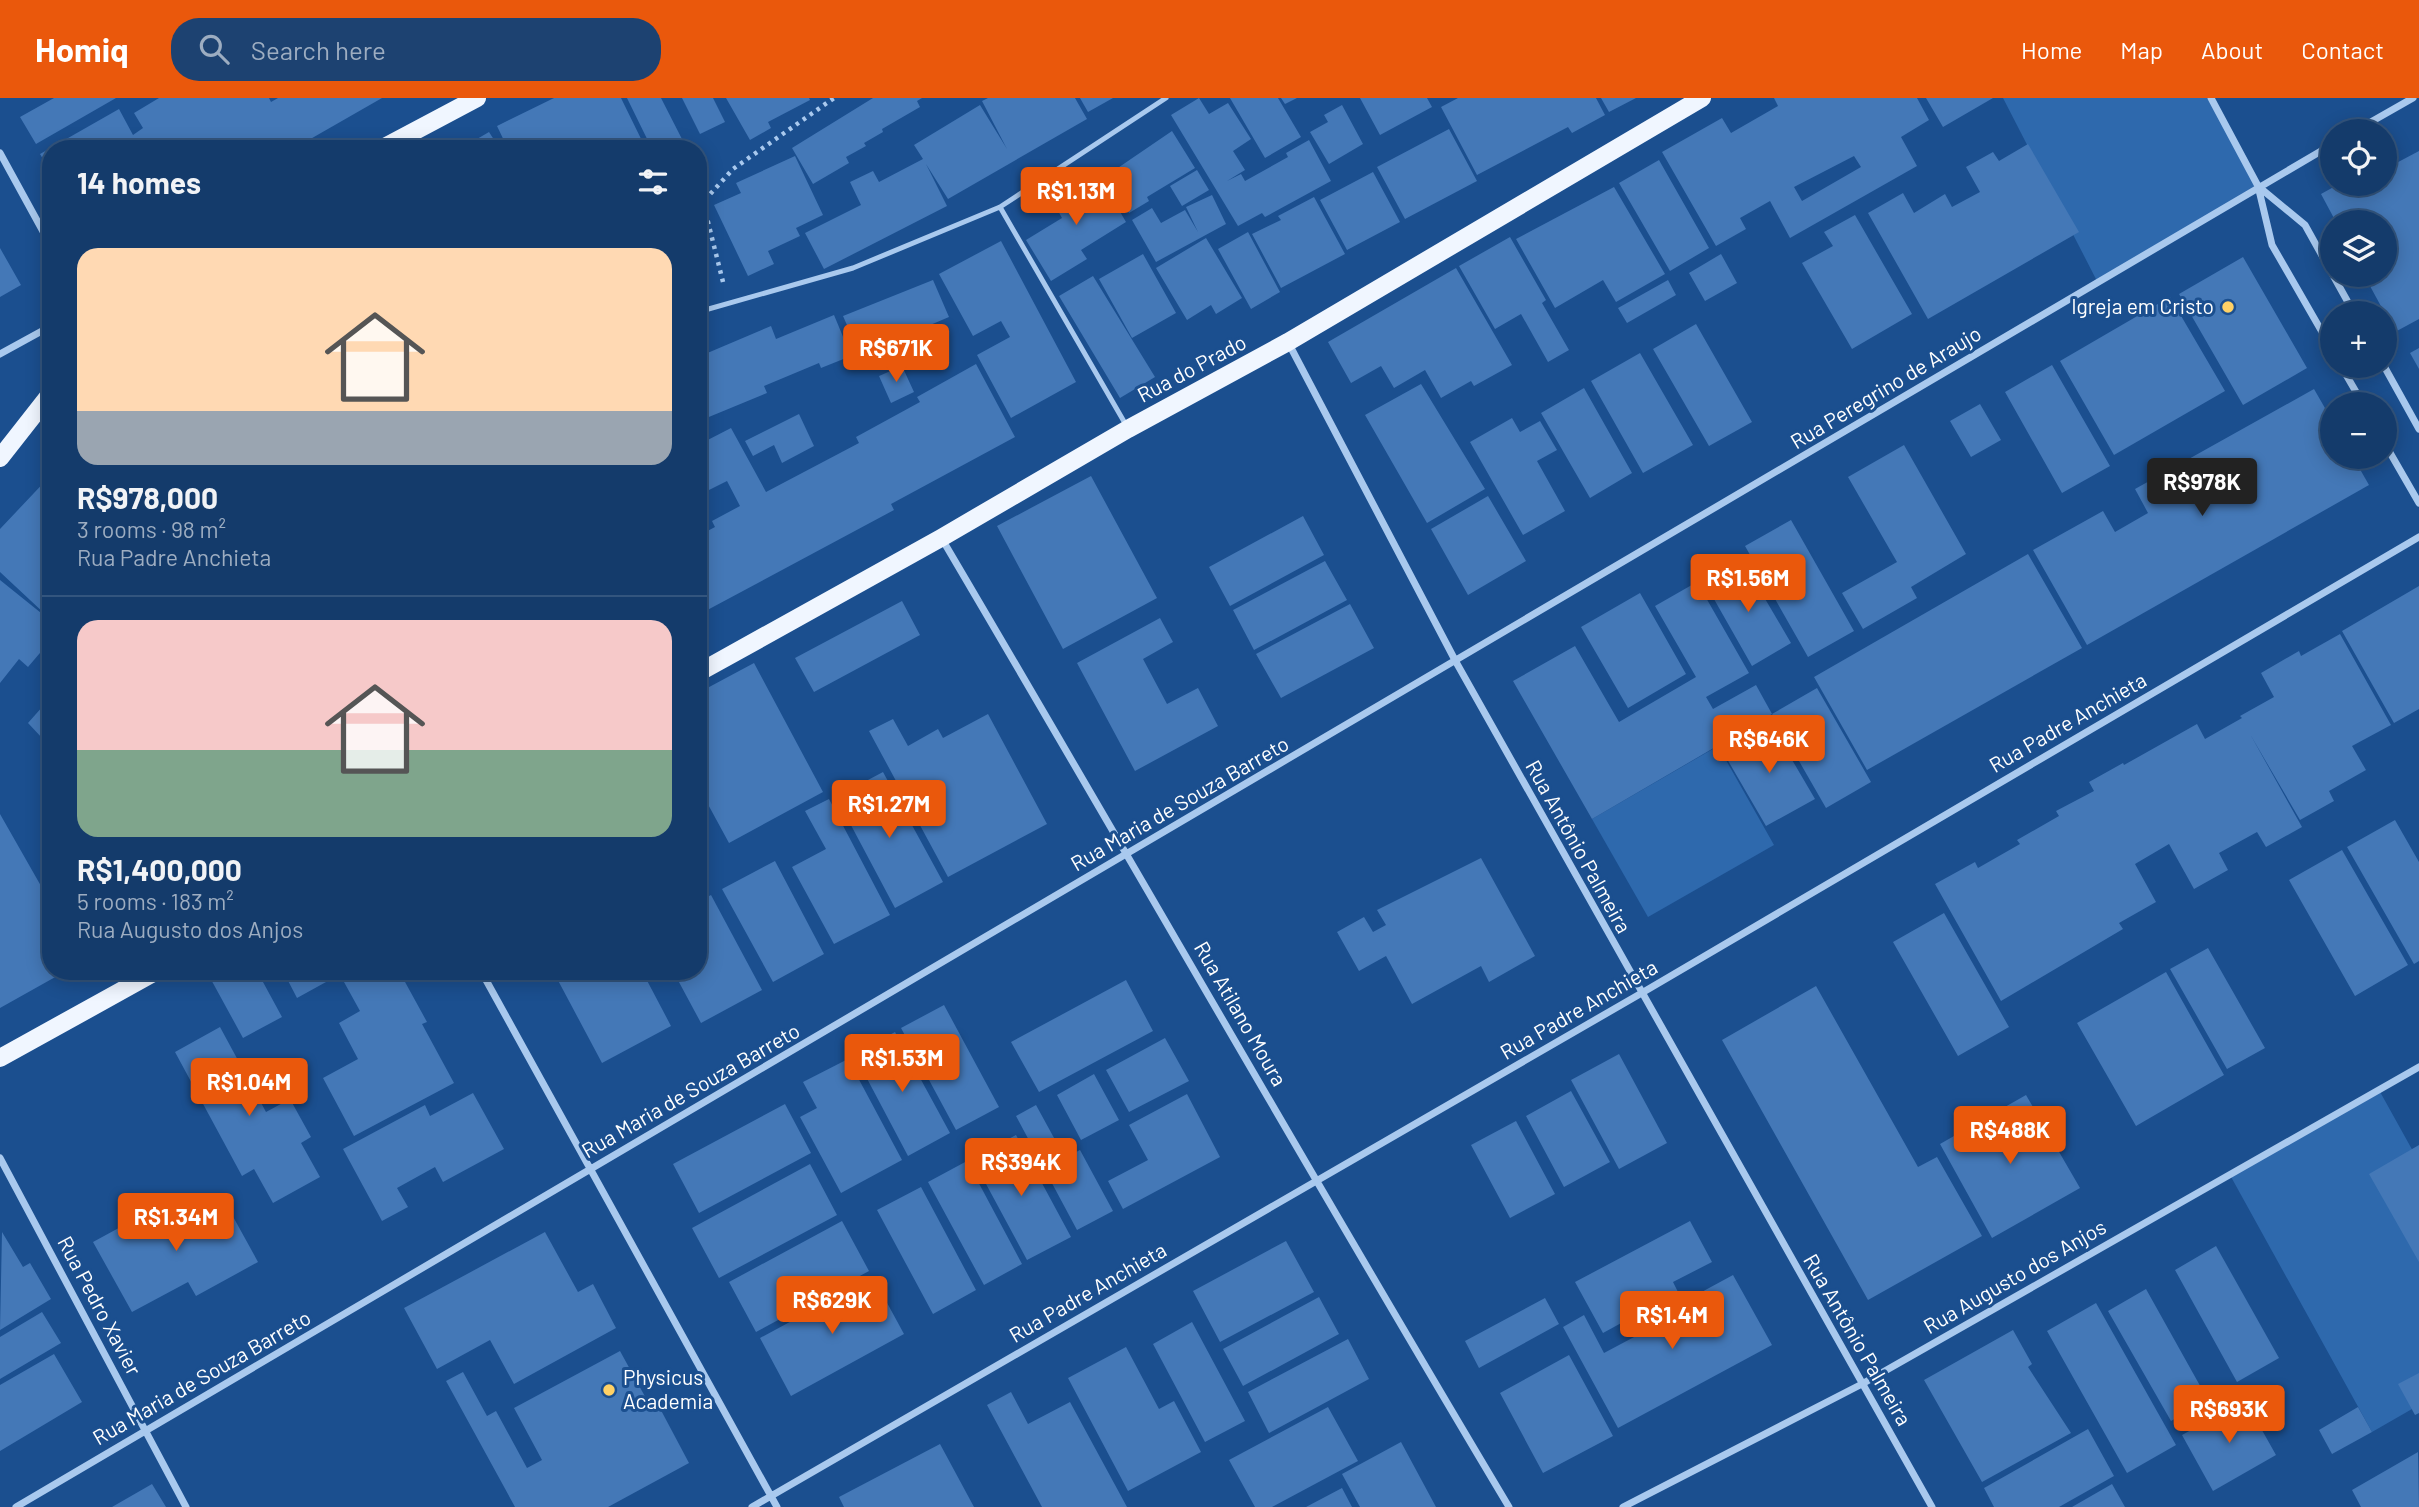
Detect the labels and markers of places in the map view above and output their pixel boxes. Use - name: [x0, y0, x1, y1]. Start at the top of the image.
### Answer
- pin: R$1.13M: [1011, 167, 1141, 227]
- place label: Igreja em Cristo: [2071, 293, 2214, 318]
- marker: Igreja em Cristo: [2220, 299, 2236, 315]
- pin: R$671K: [839, 324, 953, 384]
- pin: R$978K: [2145, 458, 2259, 518]
- pin: R$1.56M: [1683, 554, 1813, 614]
- pin: R$646K: [1712, 716, 1826, 775]
- pin: R$1.27M: [824, 780, 954, 840]
- pin: R$1.53M: [837, 1034, 967, 1094]
- pin: R$1.04M: [184, 1058, 314, 1118]
- pin: R$488K: [1953, 1107, 2067, 1166]
- pin: R$394K: [964, 1138, 1078, 1198]
- pin: R$1.34M: [111, 1194, 241, 1253]
- pin: R$629K: [775, 1276, 889, 1336]
- pin: R$1.4M: [1615, 1292, 1729, 1351]
- place label: Physicus Academia: [623, 1364, 713, 1413]
- marker: Physicus Academia: [601, 1382, 617, 1398]
- pin: R$693K: [2172, 1386, 2286, 1445]

